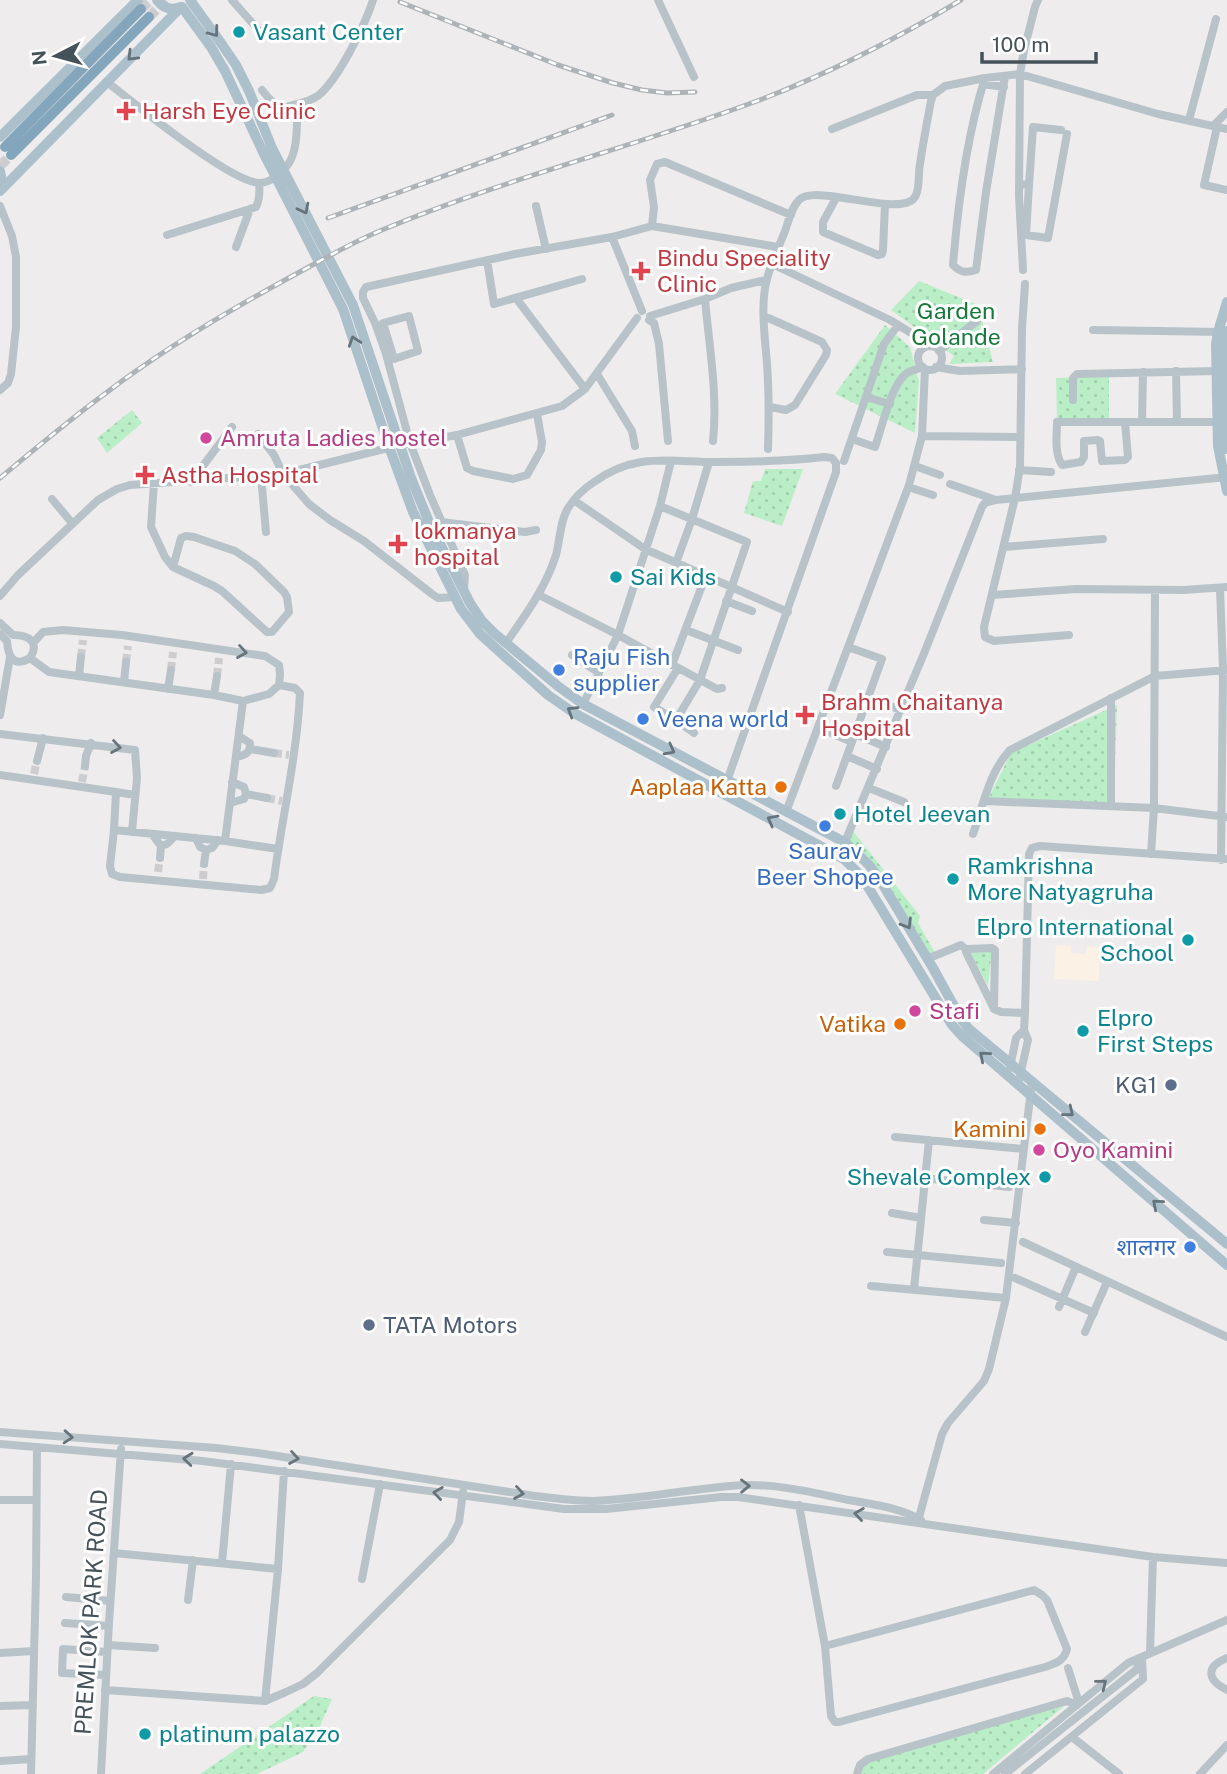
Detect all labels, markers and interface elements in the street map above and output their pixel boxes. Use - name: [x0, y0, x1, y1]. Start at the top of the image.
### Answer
- place label: Vasant Center: [253, 18, 404, 45]
- north arrow: [21, 21, 91, 91]
- scale bar: [982, 21, 1096, 65]
- one-way arrow: [206, 24, 218, 37]
- marker: Vasant Center: [231, 24, 247, 40]
- text: 100 m: [992, 32, 1049, 57]
- one-way arrow: [128, 48, 141, 61]
- text: N: [27, 49, 51, 66]
- place label: Harsh Eye Clinic: [142, 97, 316, 124]
- marker: Harsh Eye Clinic: [116, 101, 136, 121]
- one-way arrow: [295, 202, 309, 214]
- place label: Bindu Speciality Clinic: [657, 244, 831, 297]
- marker: Bindu Speciality Clinic: [631, 261, 651, 281]
- park label: Garden Golande: [911, 297, 1001, 350]
- one-way arrow: [348, 335, 363, 347]
- place label: Amruta Ladies hostel: [220, 424, 447, 451]
- marker: Amruta Ladies hostel: [198, 430, 214, 446]
- place label: Astha Hospital: [161, 461, 319, 488]
- marker: Astha Hospital: [135, 465, 155, 485]
- place label: lokmanya hospital: [414, 517, 517, 570]
- marker: lokmanya hospital: [388, 534, 408, 554]
- place label: Sai Kids: [630, 563, 716, 590]
- marker: Sai Kids: [608, 569, 624, 585]
- place label: Raju Fish supplier: [573, 643, 670, 696]
- one-way arrow: [236, 644, 248, 659]
- marker: Raju Fish supplier: [551, 662, 567, 678]
- place label: Brahm Chaitanya Hospital: [821, 688, 1003, 741]
- place label: Veena world: [657, 705, 789, 732]
- marker: Brahm Chaitanya Hospital: [795, 705, 815, 725]
- one-way arrow: [567, 706, 580, 719]
- marker: Veena world: [635, 711, 651, 727]
- one-way arrow: [111, 739, 122, 754]
- one-way arrow: [663, 742, 675, 755]
- place label: Aaplaa Katta: [629, 773, 767, 800]
- marker: Aaplaa Katta: [773, 779, 789, 795]
- place label: Hotel Jeevan: [854, 800, 990, 827]
- marker: Hotel Jeevan: [832, 806, 848, 822]
- one-way arrow: [767, 815, 779, 828]
- marker: Saurav Beer Shopee: [817, 818, 833, 834]
- place label: Saurav Beer Shopee: [756, 837, 894, 890]
- place label: Ramkrishna More Natyagruha: [967, 852, 1153, 905]
- marker: Ramkrishna More Natyagruha: [945, 871, 961, 887]
- place label: Elpro International School: [976, 913, 1174, 966]
- one-way arrow: [898, 917, 911, 930]
- marker: Elpro International School: [1180, 932, 1196, 948]
- place label: Stafi: [929, 997, 980, 1024]
- marker: Stafi: [907, 1003, 923, 1019]
- place label: Elpro First Steps: [1097, 1004, 1213, 1057]
- place label: Vatika: [819, 1010, 886, 1037]
- marker: Vatika: [892, 1016, 908, 1032]
- marker: Elpro First Steps: [1075, 1023, 1091, 1039]
- one-way arrow: [980, 1052, 993, 1064]
- place label: KG1: [1115, 1071, 1157, 1098]
- marker: KG1: [1163, 1077, 1179, 1093]
- one-way arrow: [1062, 1103, 1074, 1116]
- place label: Kamini: [953, 1115, 1026, 1142]
- marker: Kamini: [1032, 1121, 1048, 1137]
- place label: Oyo Kamini: [1053, 1136, 1173, 1163]
- marker: Oyo Kamini: [1031, 1142, 1047, 1158]
- place label: Shevale Complex: [847, 1163, 1031, 1190]
- marker: Shevale Complex: [1037, 1169, 1053, 1185]
- one-way arrow: [1152, 1200, 1165, 1212]
- place label: शालगर: [1116, 1233, 1177, 1260]
- marker: शालगर: [1182, 1239, 1198, 1255]
- place label: TATA Motors: [383, 1311, 517, 1338]
- marker: TATA Motors: [361, 1317, 377, 1333]
- one-way arrow: [63, 1429, 74, 1444]
- one-way arrow: [289, 1450, 300, 1465]
- one-way arrow: [182, 1452, 194, 1467]
- one-way arrow: [741, 1478, 751, 1494]
- one-way arrow: [432, 1485, 444, 1500]
- one-way arrow: [513, 1485, 525, 1500]
- street label: PREMLOK PARK ROAD: [68, 1488, 113, 1736]
- one-way arrow: [853, 1507, 864, 1522]
- one-way arrow: [1094, 1680, 1107, 1692]
- place label: platinum palazzo: [159, 1720, 340, 1747]
- marker: platinum palazzo: [137, 1726, 153, 1742]

